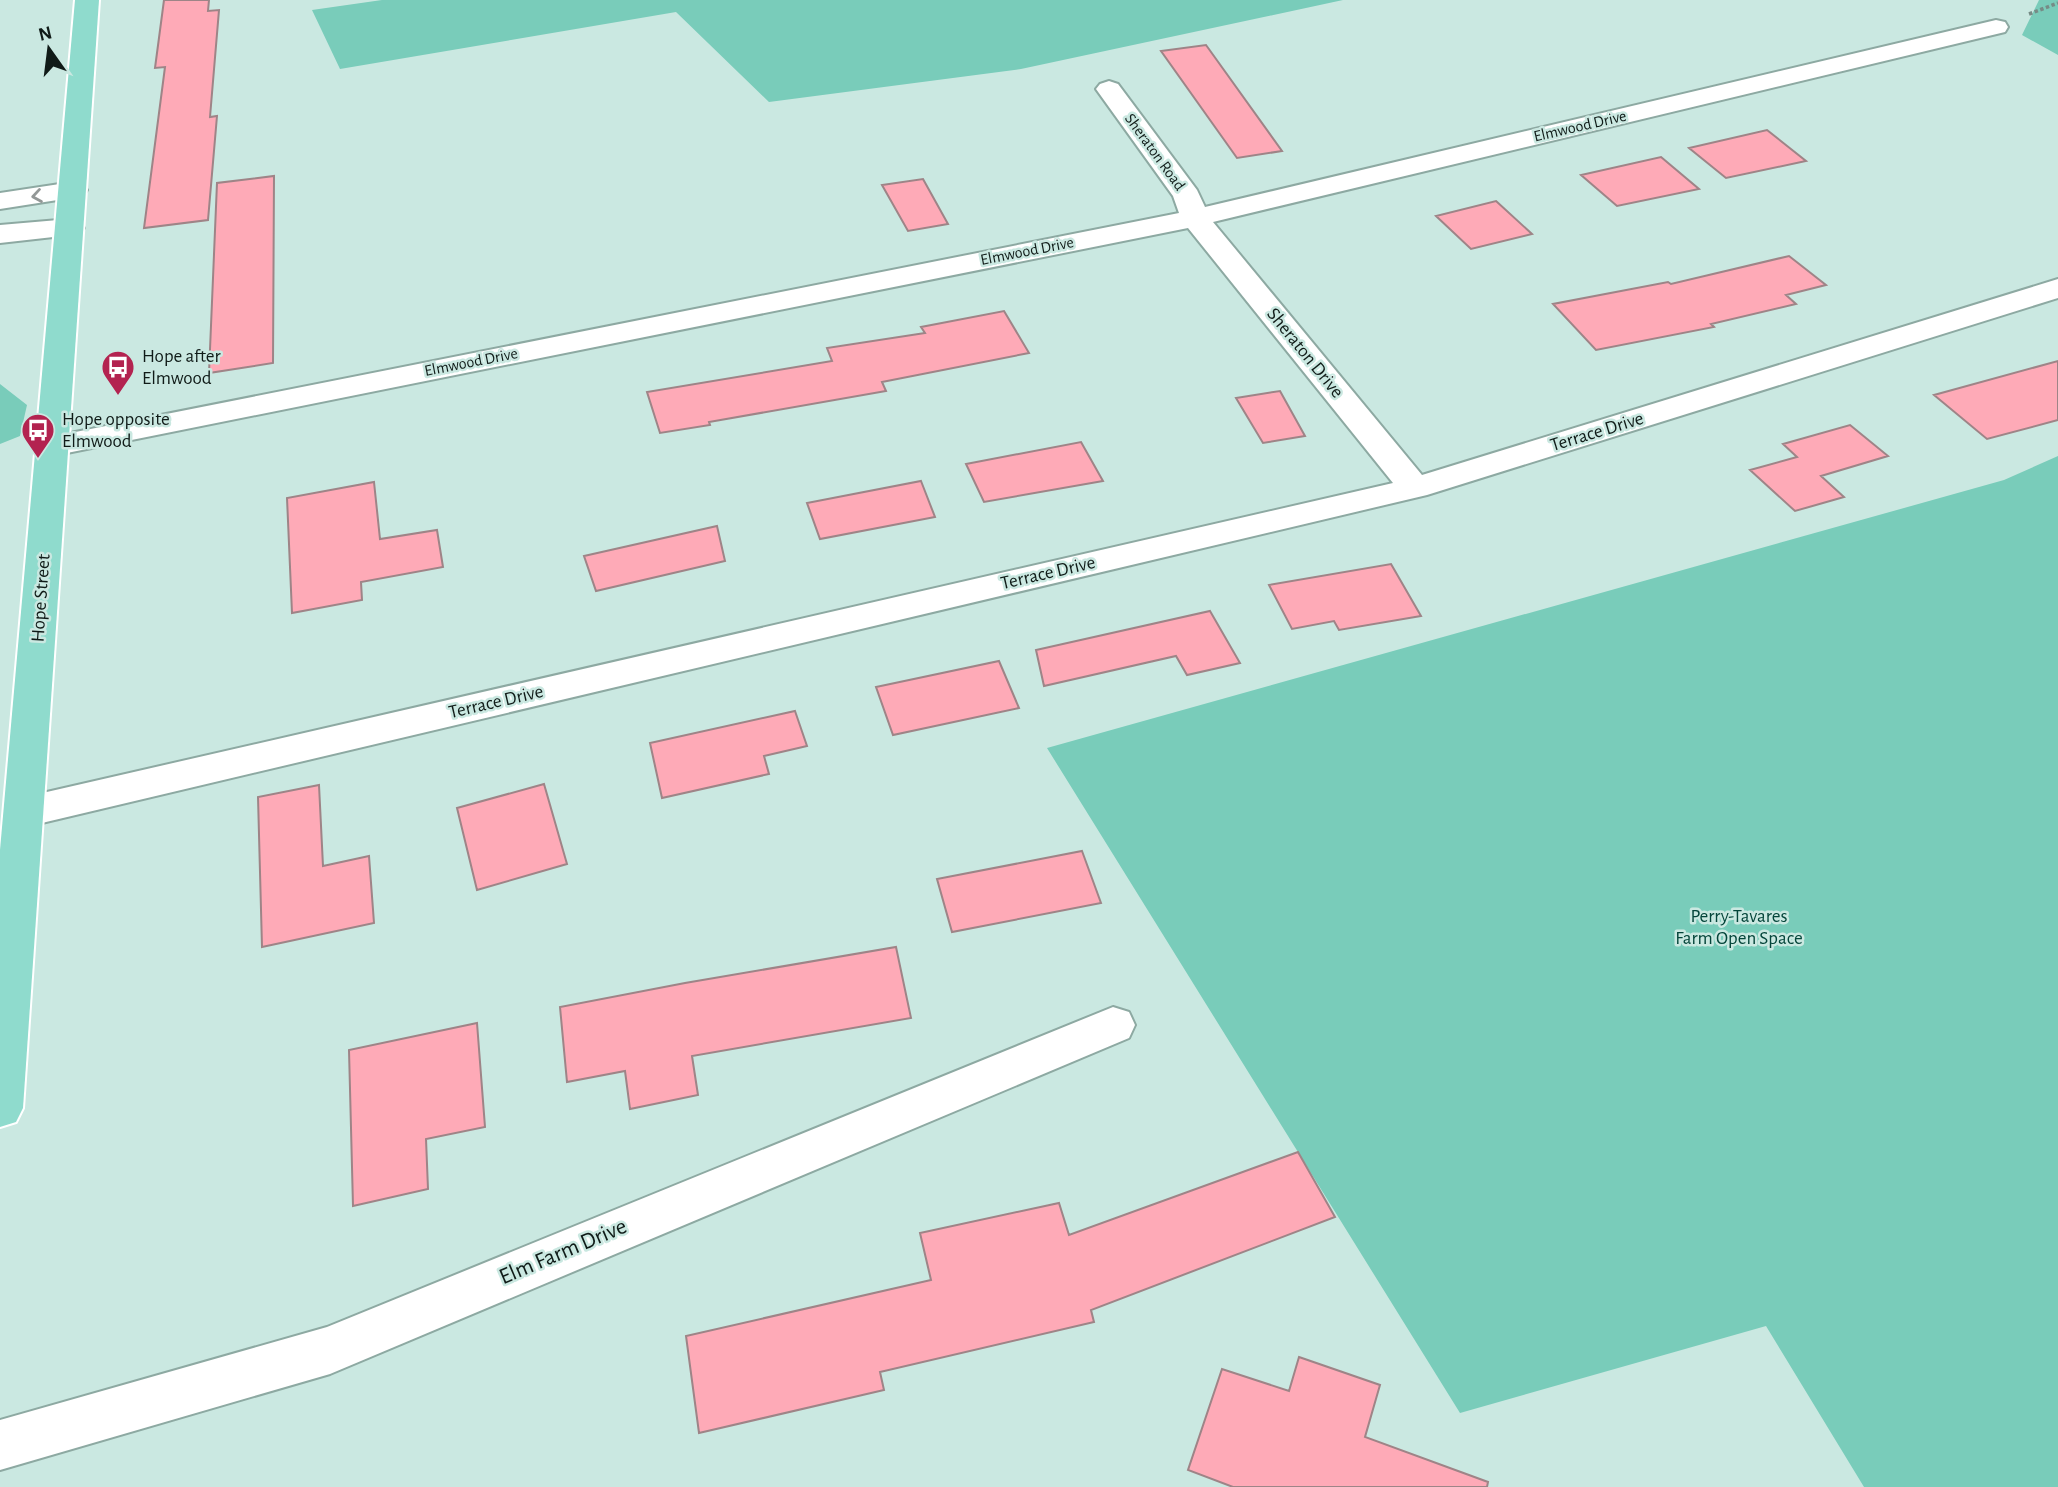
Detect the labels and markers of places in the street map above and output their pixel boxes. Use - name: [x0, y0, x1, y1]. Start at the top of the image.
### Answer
- place label: Hope after Elmwood: [142, 347, 221, 388]
- bus stop icon: Hope after Elmwood: [99, 348, 137, 397]
- place label: Hope opposite Elmwood: [62, 410, 170, 451]
- bus stop icon: Hope opposite Elmwood: [19, 411, 57, 460]

